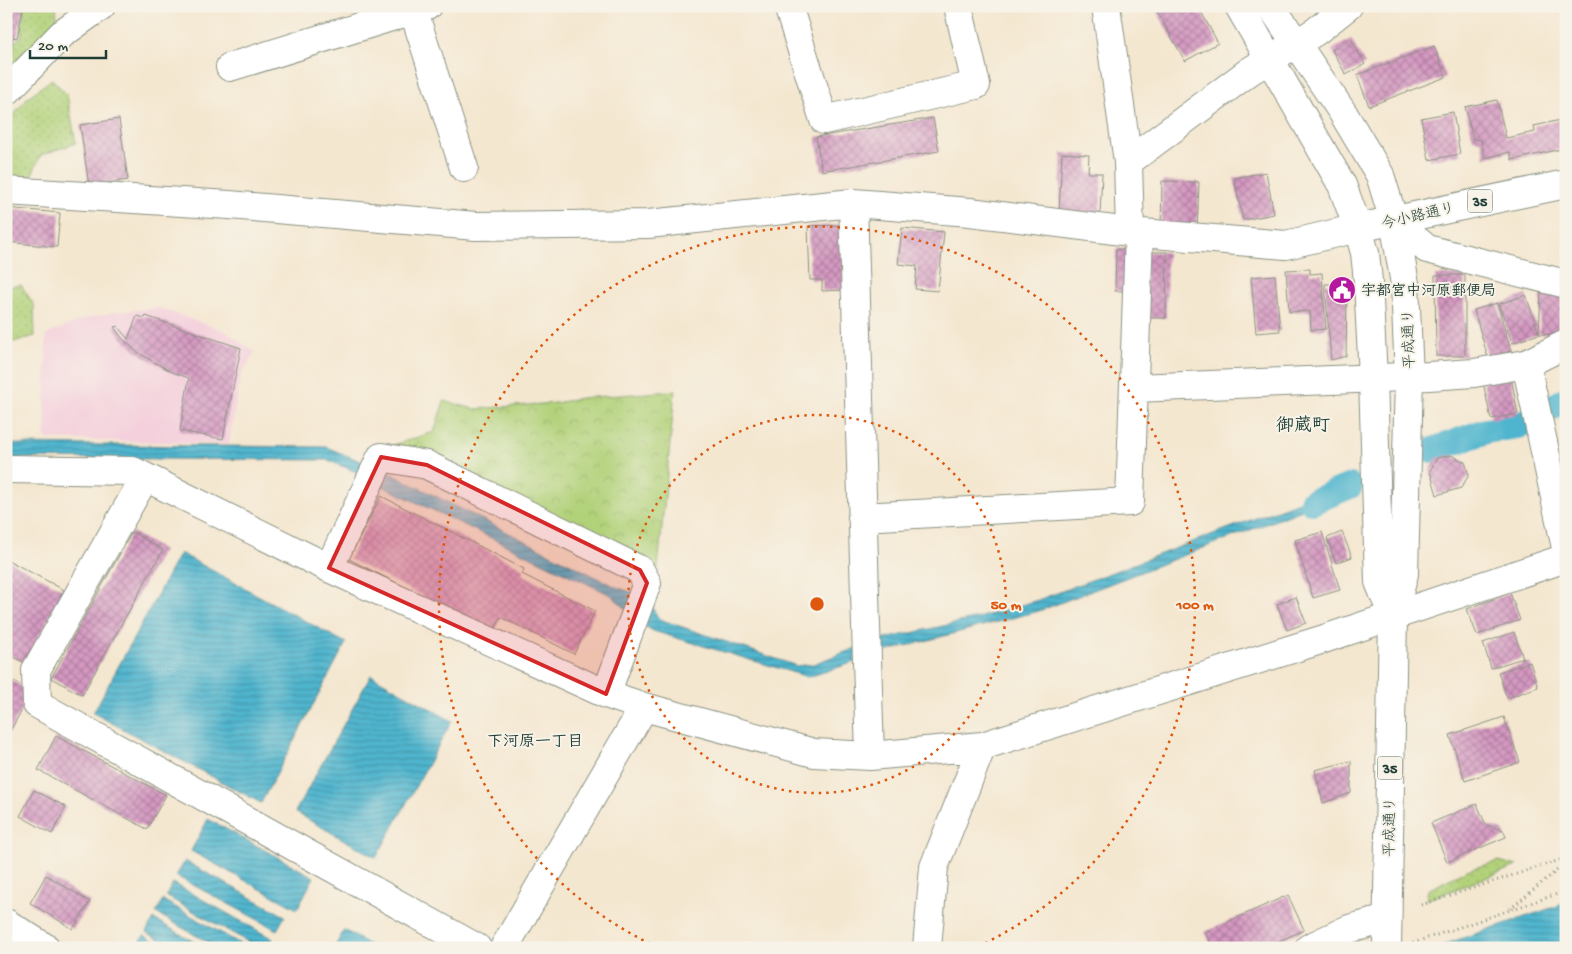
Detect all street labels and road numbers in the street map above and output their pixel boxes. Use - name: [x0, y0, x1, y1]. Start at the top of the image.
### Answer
- road number: 35: [1468, 190, 1492, 212]
- street label: 今小路通り: [1380, 199, 1457, 234]
- street label: 平成通り: [1399, 309, 1420, 369]
- road number: 35: [1378, 756, 1402, 780]
- street label: 平成通り: [1380, 797, 1401, 857]

